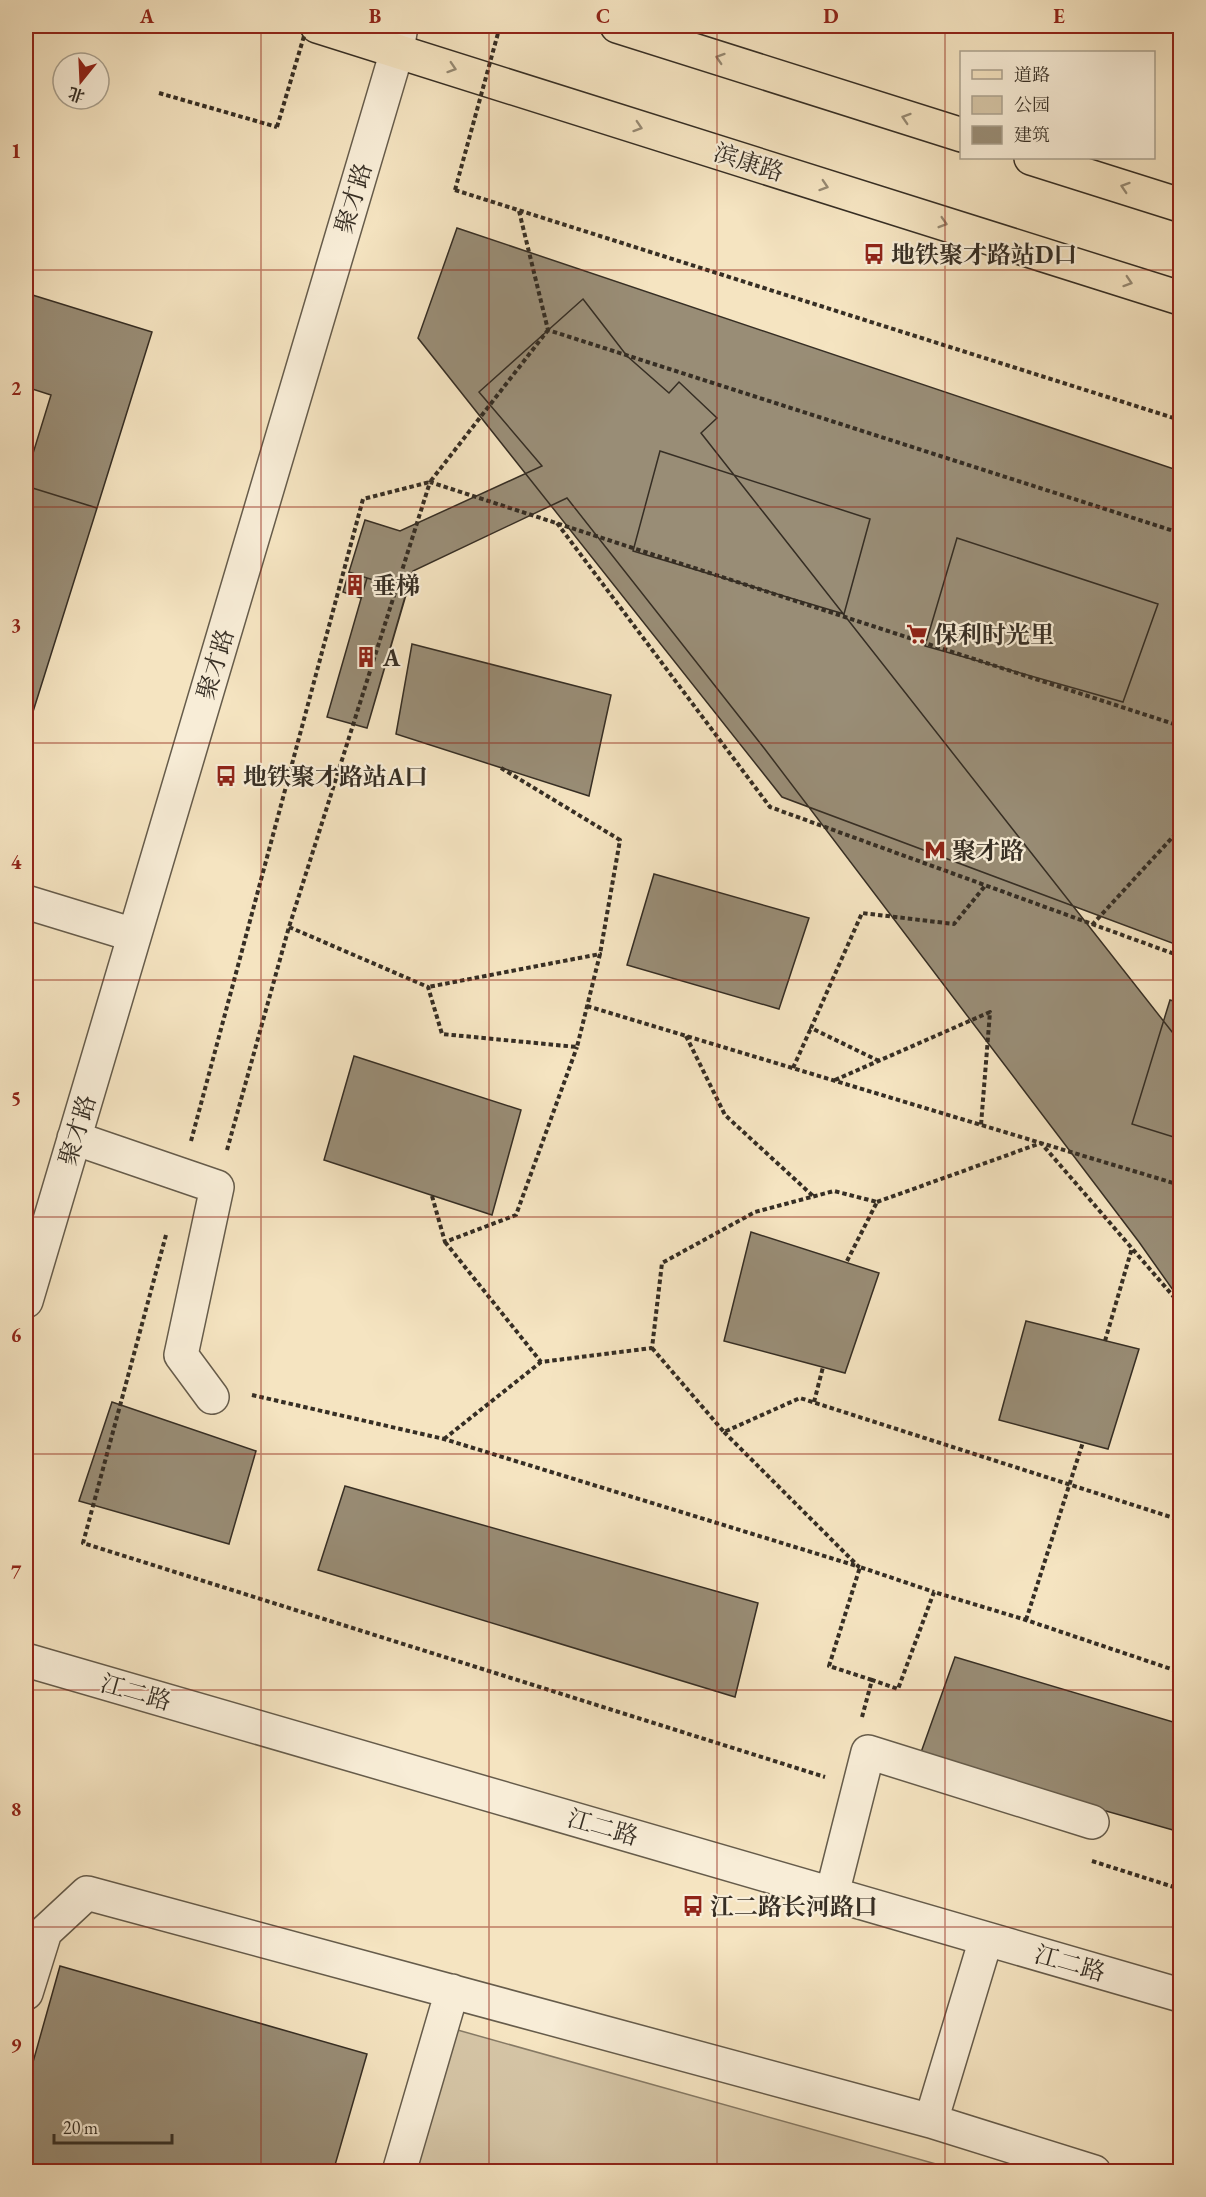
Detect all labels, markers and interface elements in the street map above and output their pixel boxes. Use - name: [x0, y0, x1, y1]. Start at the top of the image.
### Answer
- text: A: [139, 3, 155, 29]
- text: B: [369, 3, 381, 29]
- text: C: [596, 3, 610, 29]
- text: D: [823, 3, 839, 29]
- text: E: [1053, 3, 1065, 29]
- north arrow: [51, 51, 111, 111]
- legend: [960, 51, 1155, 159]
- one-way arrow: [715, 53, 726, 66]
- one-way arrow: [446, 61, 457, 74]
- text: 道路: [1014, 63, 1050, 86]
- text: 北: [66, 82, 87, 107]
- text: 公园: [1014, 93, 1050, 116]
- one-way arrow: [901, 112, 912, 125]
- one-way arrow: [632, 120, 643, 132]
- text: 建筑: [1014, 123, 1050, 146]
- street label: 滨康路: [710, 136, 788, 188]
- text: 1: [11, 138, 21, 164]
- street label: 聚才路: [328, 159, 378, 237]
- one-way arrow: [818, 179, 829, 191]
- one-way arrow: [1120, 182, 1131, 195]
- one-way arrow: [937, 216, 948, 228]
- place label: 地铁聚才路站D口: [891, 239, 1077, 270]
- bus stop icon: 地铁聚才路站D口: [862, 242, 886, 266]
- one-way arrow: [1122, 275, 1133, 287]
- text: 2: [11, 375, 22, 401]
- place label: 垂梯: [372, 570, 420, 601]
- building icon: 垂梯: [343, 573, 367, 597]
- text: 3: [11, 612, 21, 638]
- place label: 保利时光里: [934, 619, 1054, 650]
- supermarket icon: 保利时光里: [905, 622, 929, 646]
- street label: 聚才路: [190, 625, 240, 703]
- place label: A: [382, 642, 401, 673]
- building icon: A: [354, 645, 378, 669]
- place label: 地铁聚才路站A口: [243, 761, 428, 792]
- bus stop icon: 地铁聚才路站A口: [214, 764, 238, 788]
- place label: 聚才路: [952, 835, 1024, 866]
- metro station icon: 聚才路: [923, 838, 947, 862]
- text: 4: [11, 849, 22, 875]
- text: 5: [11, 1085, 21, 1111]
- street label: 聚才路: [52, 1091, 102, 1169]
- text: 6: [11, 1322, 22, 1348]
- text: 7: [11, 1559, 22, 1585]
- street label: 江二路: [97, 1667, 175, 1717]
- text: 8: [11, 1796, 21, 1822]
- street label: 江二路: [564, 1802, 642, 1852]
- place label: 江二路长河路口: [710, 1891, 878, 1922]
- bus stop icon: 江二路长河路口: [681, 1894, 705, 1918]
- street label: 江二路: [1031, 1938, 1109, 1988]
- text: 9: [11, 2032, 22, 2058]
- scale bar: [54, 2107, 172, 2145]
- text: 20 m: [63, 2116, 98, 2139]

